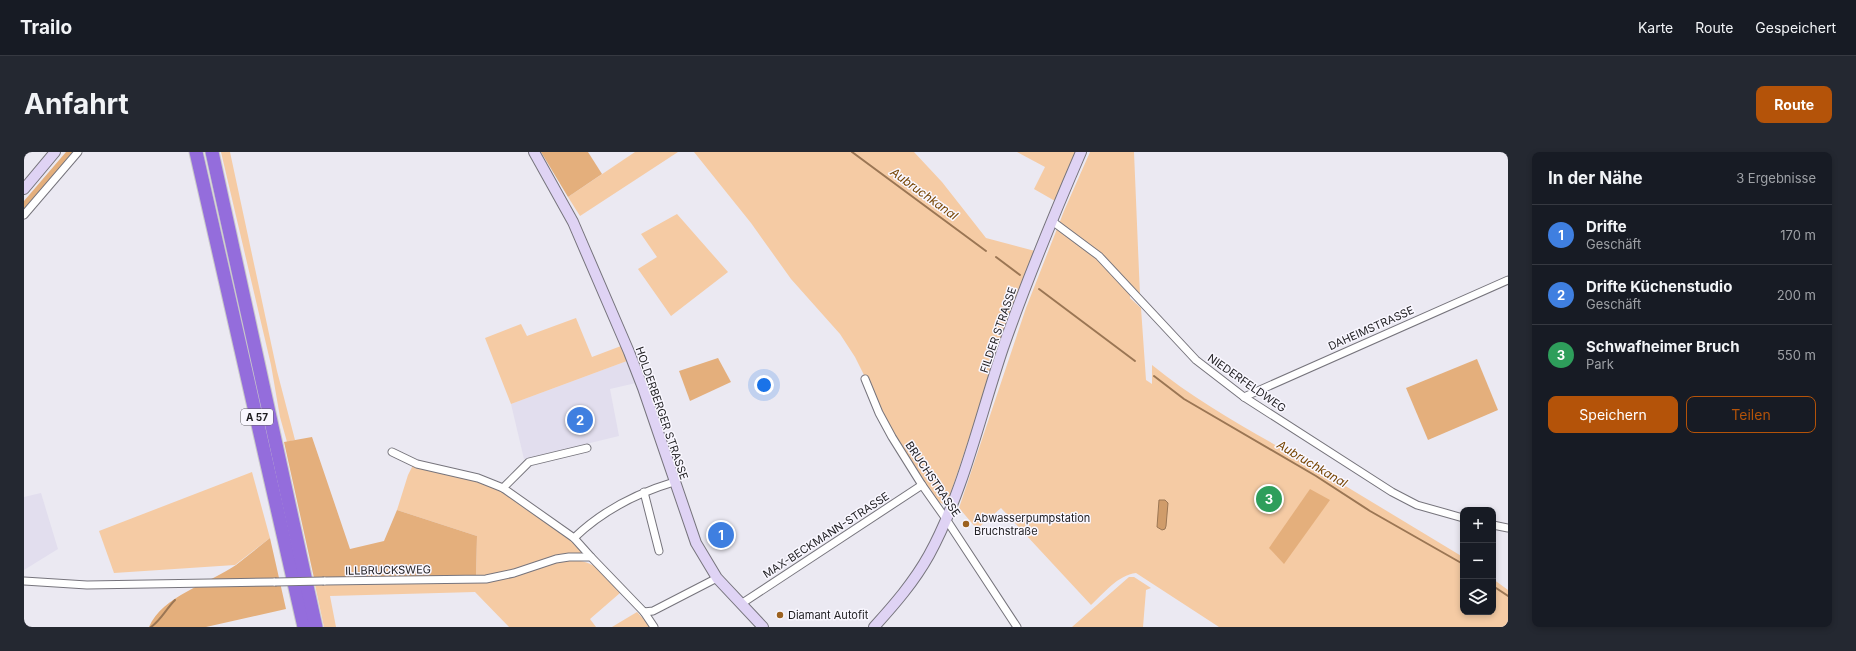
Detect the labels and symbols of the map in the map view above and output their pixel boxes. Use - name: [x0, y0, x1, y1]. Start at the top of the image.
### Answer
- water label: Aubruchkanal: [887, 164, 961, 223]
- street label: FILDER STRASSE: [977, 285, 1019, 375]
- street label: DAHEIMSTRASSE: [1326, 303, 1416, 353]
- street label: HOLDERBERGER STRASSE: [633, 345, 691, 481]
- street label: NIEDERFELDWEG: [1205, 351, 1289, 415]
- your location: [754, 375, 774, 395]
- pin: 2: [567, 405, 593, 435]
- road number: A 57: [241, 409, 273, 425]
- water label: Aubruchkanal: [1274, 436, 1350, 490]
- street label: BRUCHSTRASSE: [903, 439, 963, 519]
- pin: 3: [1256, 484, 1282, 514]
- street label: MAX-BECKMANN-STRASSE: [760, 489, 892, 581]
- place label: Abwasserpumpstation Bruchstraße: [974, 511, 1090, 538]
- marker: Abwasserpumpstation Bruchstraße: [961, 519, 971, 529]
- pin: 1: [708, 520, 734, 550]
- street label: ILLBRUCKSWEG: [345, 562, 431, 578]
- place label: Diamant Autofit: [788, 608, 869, 622]
- marker: Diamant Autofit: [775, 610, 785, 620]

